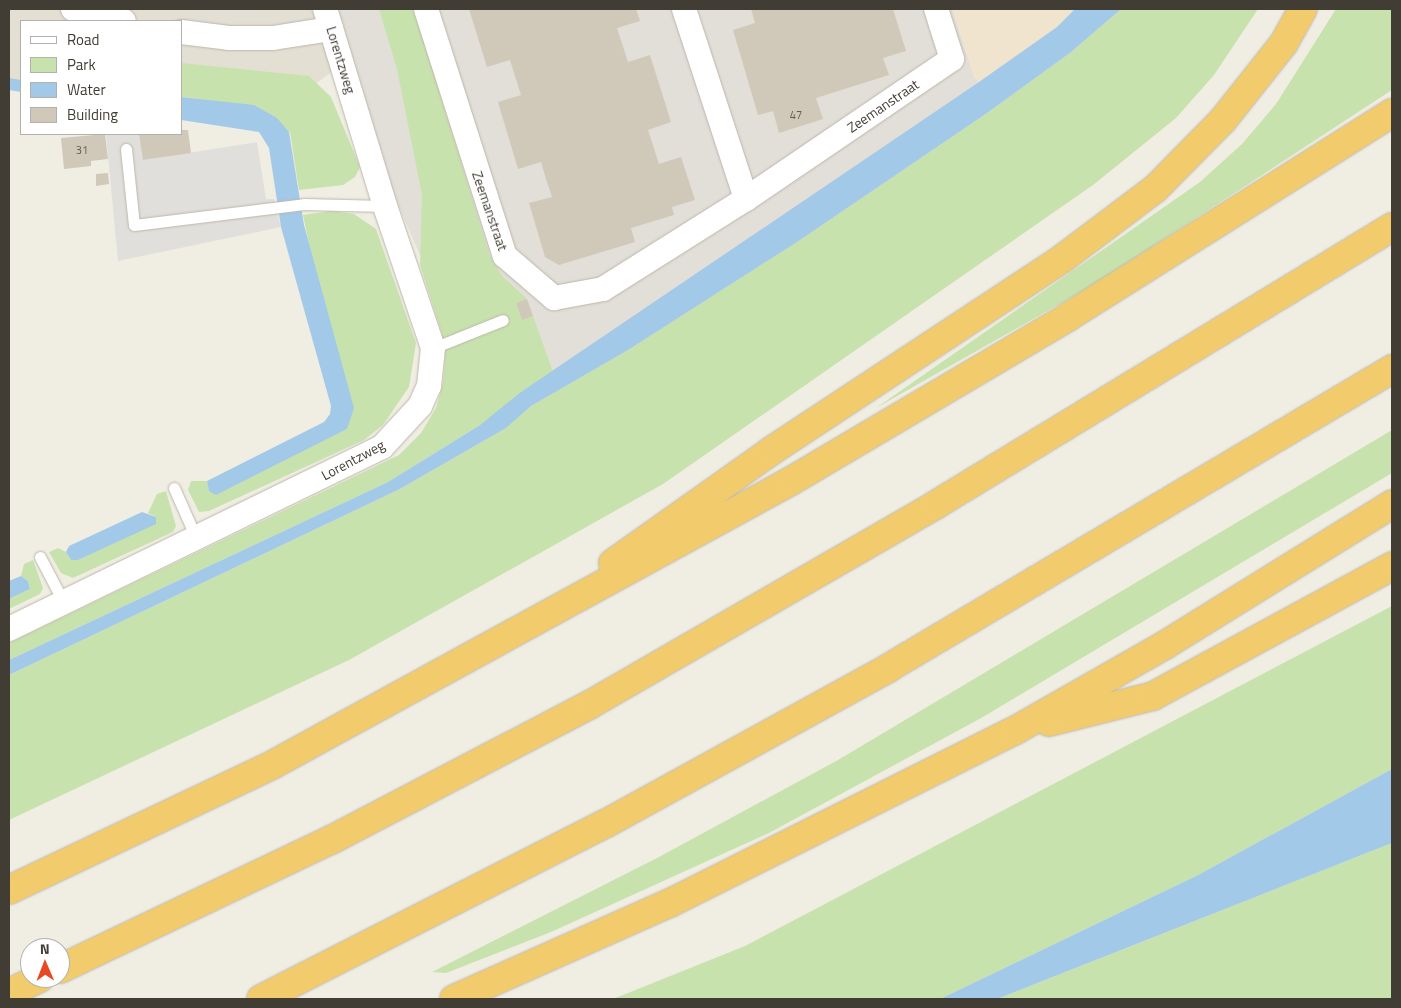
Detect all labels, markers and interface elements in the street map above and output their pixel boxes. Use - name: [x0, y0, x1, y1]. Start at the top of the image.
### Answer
- legend: [20, 20, 182, 135]
- street label: Lorentzweg: [323, 24, 359, 96]
- text: Road: [67, 28, 99, 51]
- text: Park: [67, 53, 96, 76]
- street label: Zeemanstraat: [844, 76, 922, 136]
- text: Water: [67, 78, 106, 101]
- text: Building: [67, 103, 118, 126]
- house number: 47: [790, 108, 802, 122]
- house number: 31: [76, 143, 88, 157]
- street label: Zeemanstraat: [469, 169, 511, 253]
- street label: Lorentzweg: [318, 436, 388, 484]
- north arrow: [20, 938, 70, 988]
- text: N: [40, 938, 50, 959]

